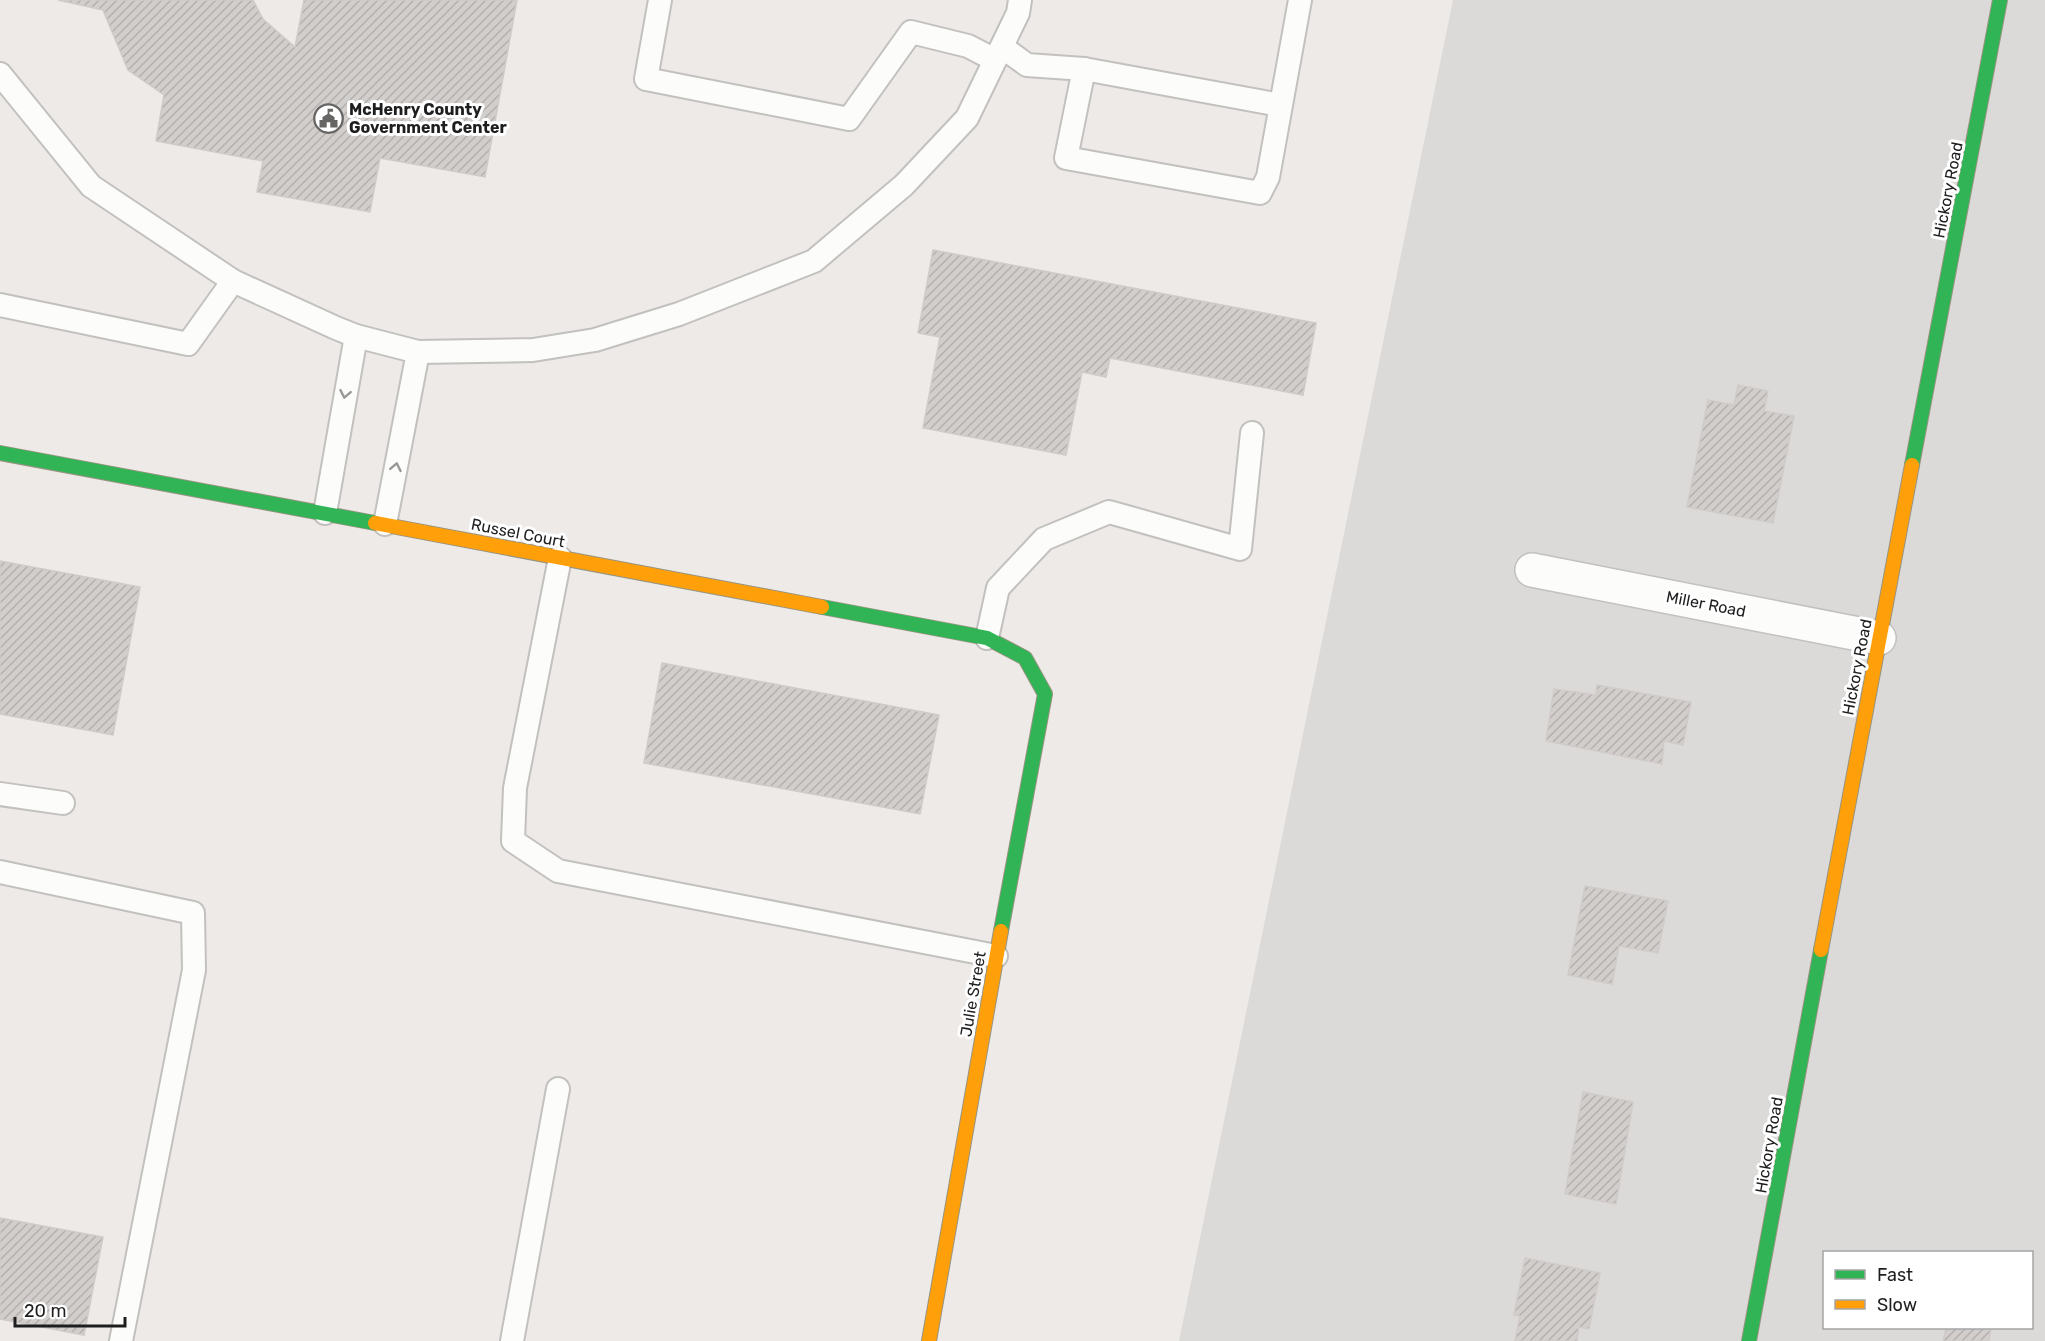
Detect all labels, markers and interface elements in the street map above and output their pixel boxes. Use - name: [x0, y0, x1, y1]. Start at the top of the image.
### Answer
- place label: McHenry County Government Center: [349, 100, 507, 137]
- public building icon: McHenry County Government Center: [312, 102, 344, 134]
- street label: Hickory Road: [1929, 140, 1967, 240]
- one-way arrow: [339, 388, 352, 398]
- one-way arrow: [389, 462, 402, 472]
- street label: Russel Court: [470, 515, 566, 551]
- street label: Miller Road: [1664, 587, 1748, 621]
- street label: Hickory Road: [1838, 617, 1876, 717]
- street label: Julie Street: [956, 950, 990, 1038]
- street label: Hickory Road: [1751, 1095, 1787, 1195]
- legend: [1823, 1251, 2033, 1329]
- text: Fast: [1877, 1264, 1913, 1286]
- scale bar: [15, 1290, 124, 1328]
- text: Slow: [1877, 1294, 1917, 1316]
- text: 20 m: [24, 1300, 66, 1322]

